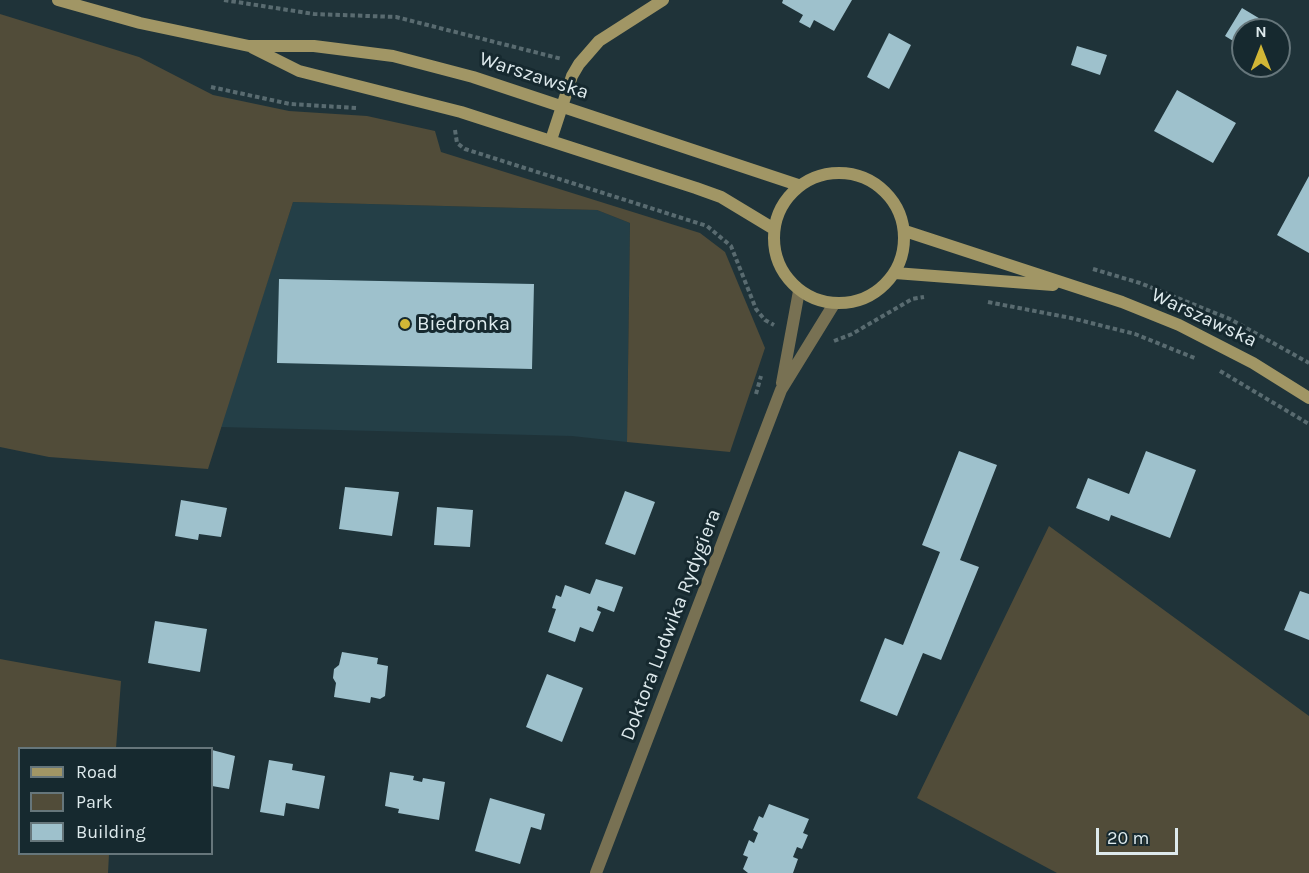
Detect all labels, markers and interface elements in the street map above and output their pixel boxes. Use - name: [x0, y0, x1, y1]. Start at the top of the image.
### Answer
- north arrow: [1231, 18, 1291, 78]
- text: N: [1255, 22, 1267, 41]
- street label: Warszawska: [476, 47, 592, 105]
- street label: Warszawska: [1147, 283, 1261, 353]
- place label: Biedronka: [417, 312, 510, 336]
- marker: Biedronka: [398, 317, 412, 331]
- street label: Doktora Ludwika Rydygiera: [616, 506, 726, 744]
- legend: [18, 747, 213, 855]
- text: Road: [76, 761, 117, 783]
- text: Park: [76, 791, 113, 813]
- scale bar: [1099, 816, 1182, 854]
- text: Building: [76, 821, 146, 843]
- text: 20 m: [1107, 827, 1149, 849]

